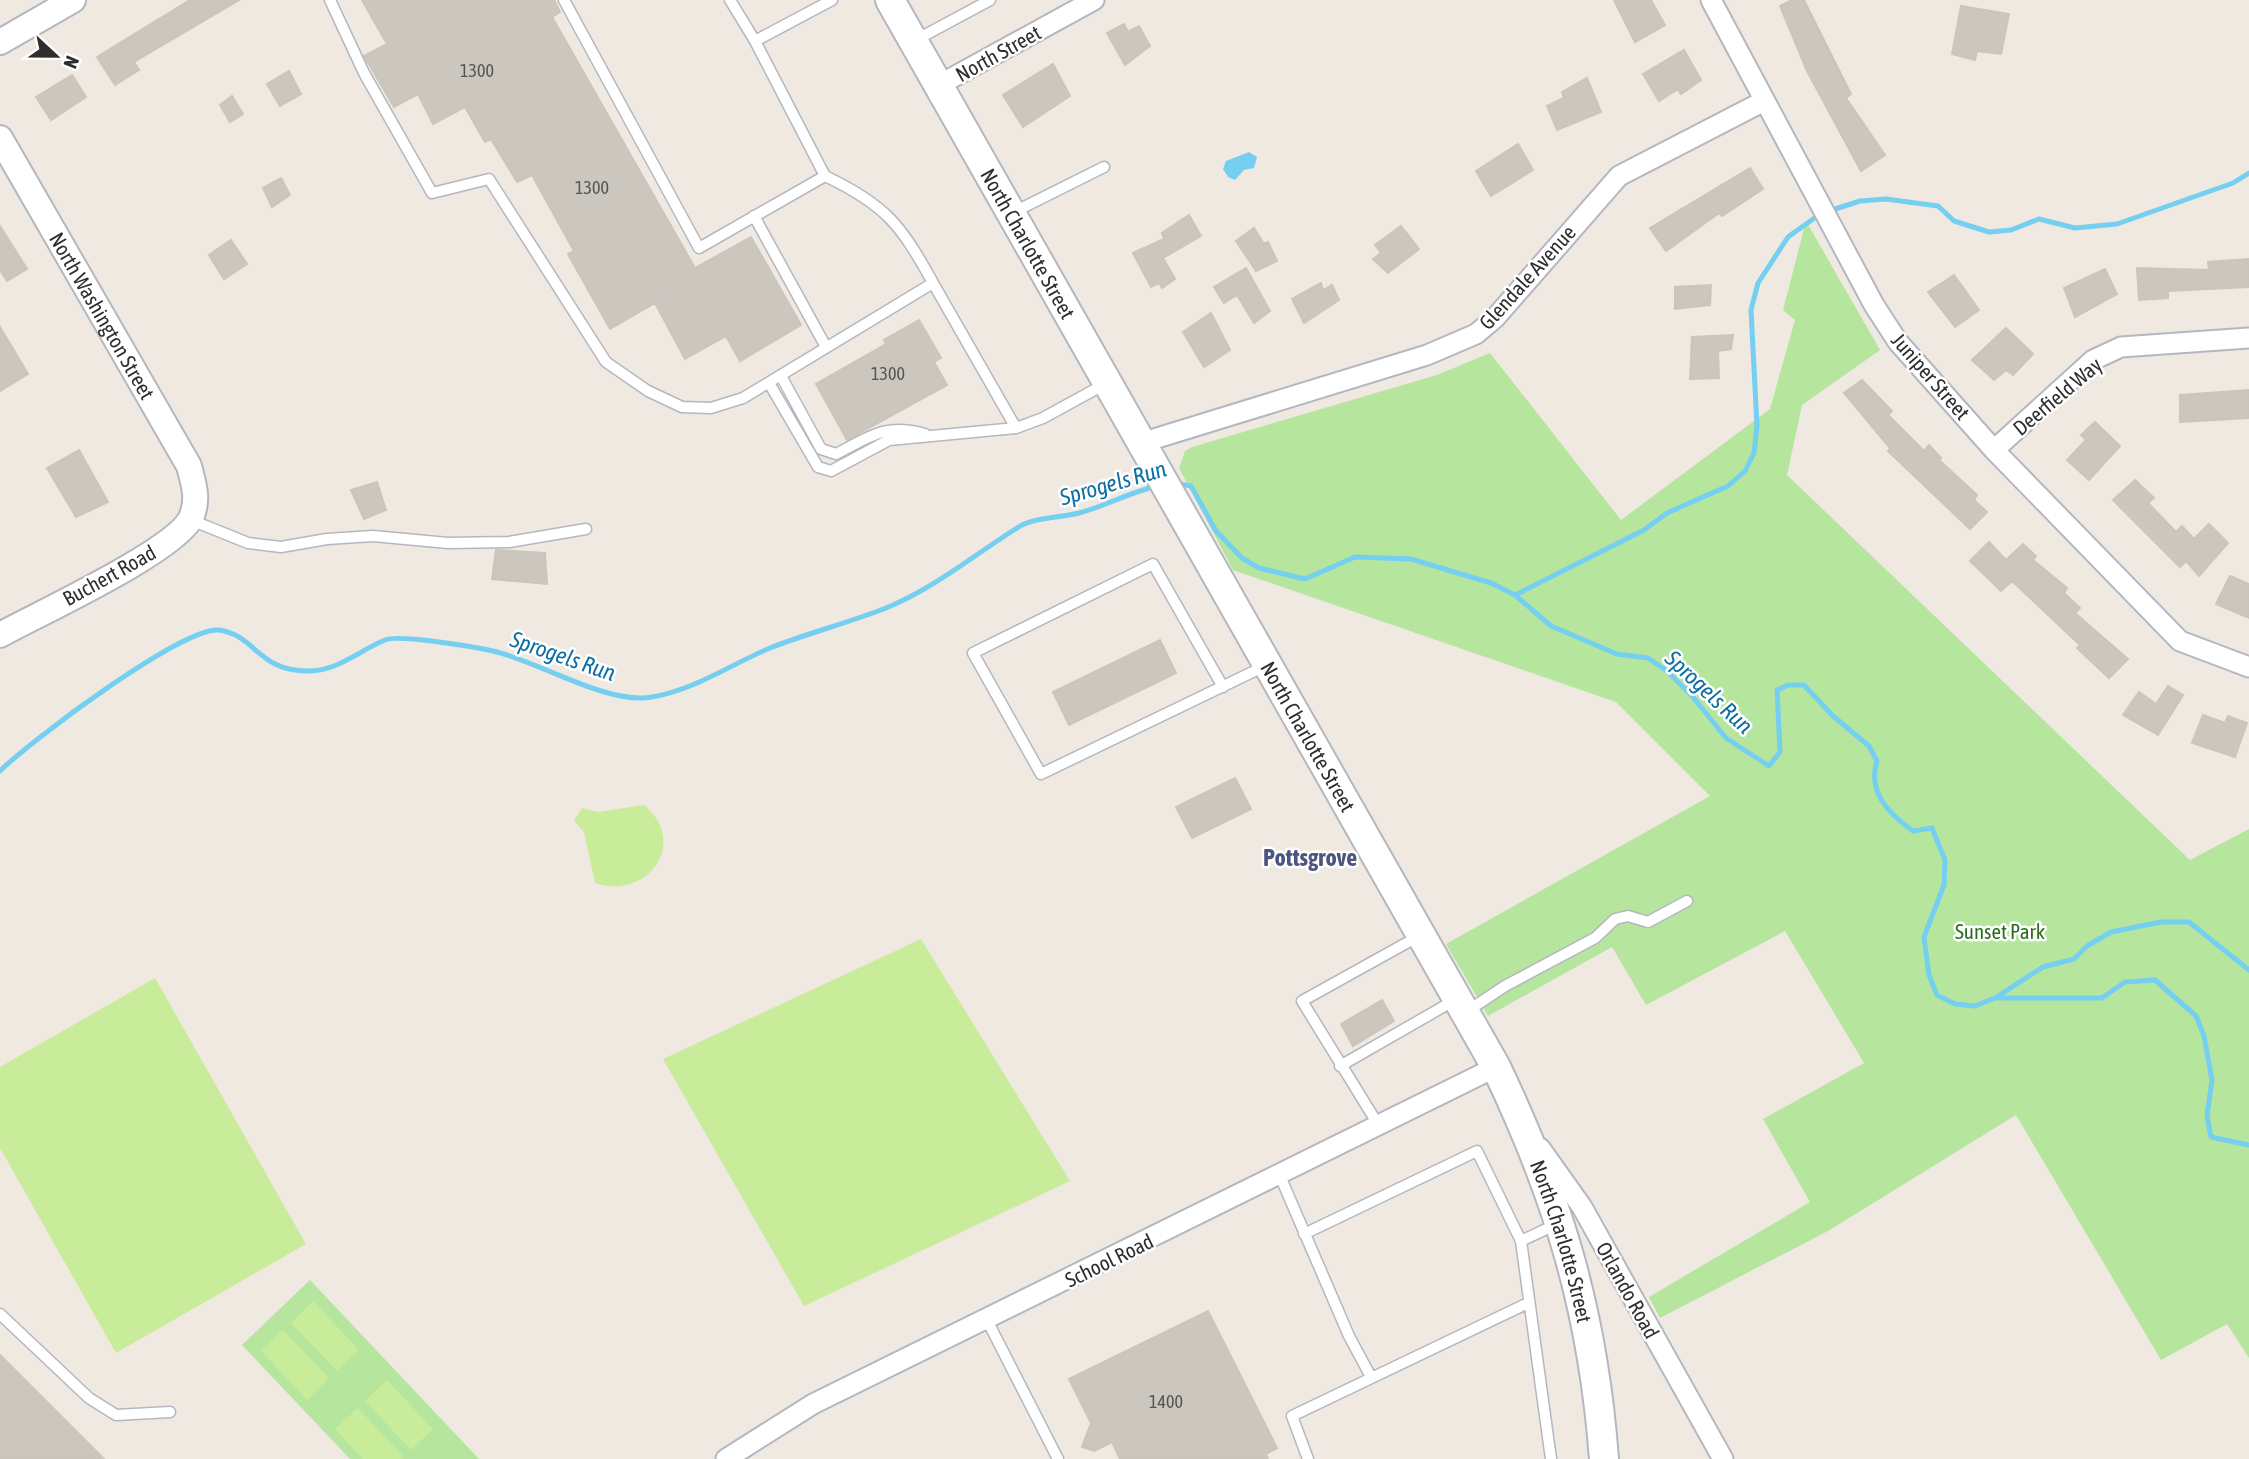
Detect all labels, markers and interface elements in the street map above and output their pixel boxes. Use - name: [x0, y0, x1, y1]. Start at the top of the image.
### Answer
- street label: North Street: [951, 20, 1045, 86]
- north arrow: [21, 21, 91, 91]
- text: N: [59, 53, 84, 72]
- house number: 1300: [460, 60, 494, 81]
- street label: North Charlotte Street: [976, 164, 1080, 323]
- house number: 1300: [575, 177, 609, 198]
- street label: Glendale Avenue: [1474, 220, 1580, 334]
- street label: North Washington Street: [45, 228, 160, 403]
- street label: Juniper Street: [1887, 328, 1975, 424]
- street label: Deerfield Way: [2008, 352, 2106, 440]
- house number: 1300: [871, 363, 905, 384]
- water label: Sprogels Run: [1056, 455, 1169, 511]
- street label: Buchert Road: [58, 540, 160, 610]
- water label: Sprogels Run: [506, 626, 619, 686]
- water label: Sprogels Run: [1659, 644, 1758, 739]
- street label: North Charlotte Street: [1256, 657, 1360, 816]
- district label: Pottsgrove: [1263, 844, 1357, 871]
- park label: Sunset Park: [1955, 919, 2045, 943]
- street label: North Charlotte Street: [1526, 1157, 1597, 1325]
- street label: School Road: [1061, 1228, 1157, 1292]
- street label: Orlando Road: [1592, 1237, 1664, 1343]
- house number: 1400: [1149, 1391, 1183, 1412]

